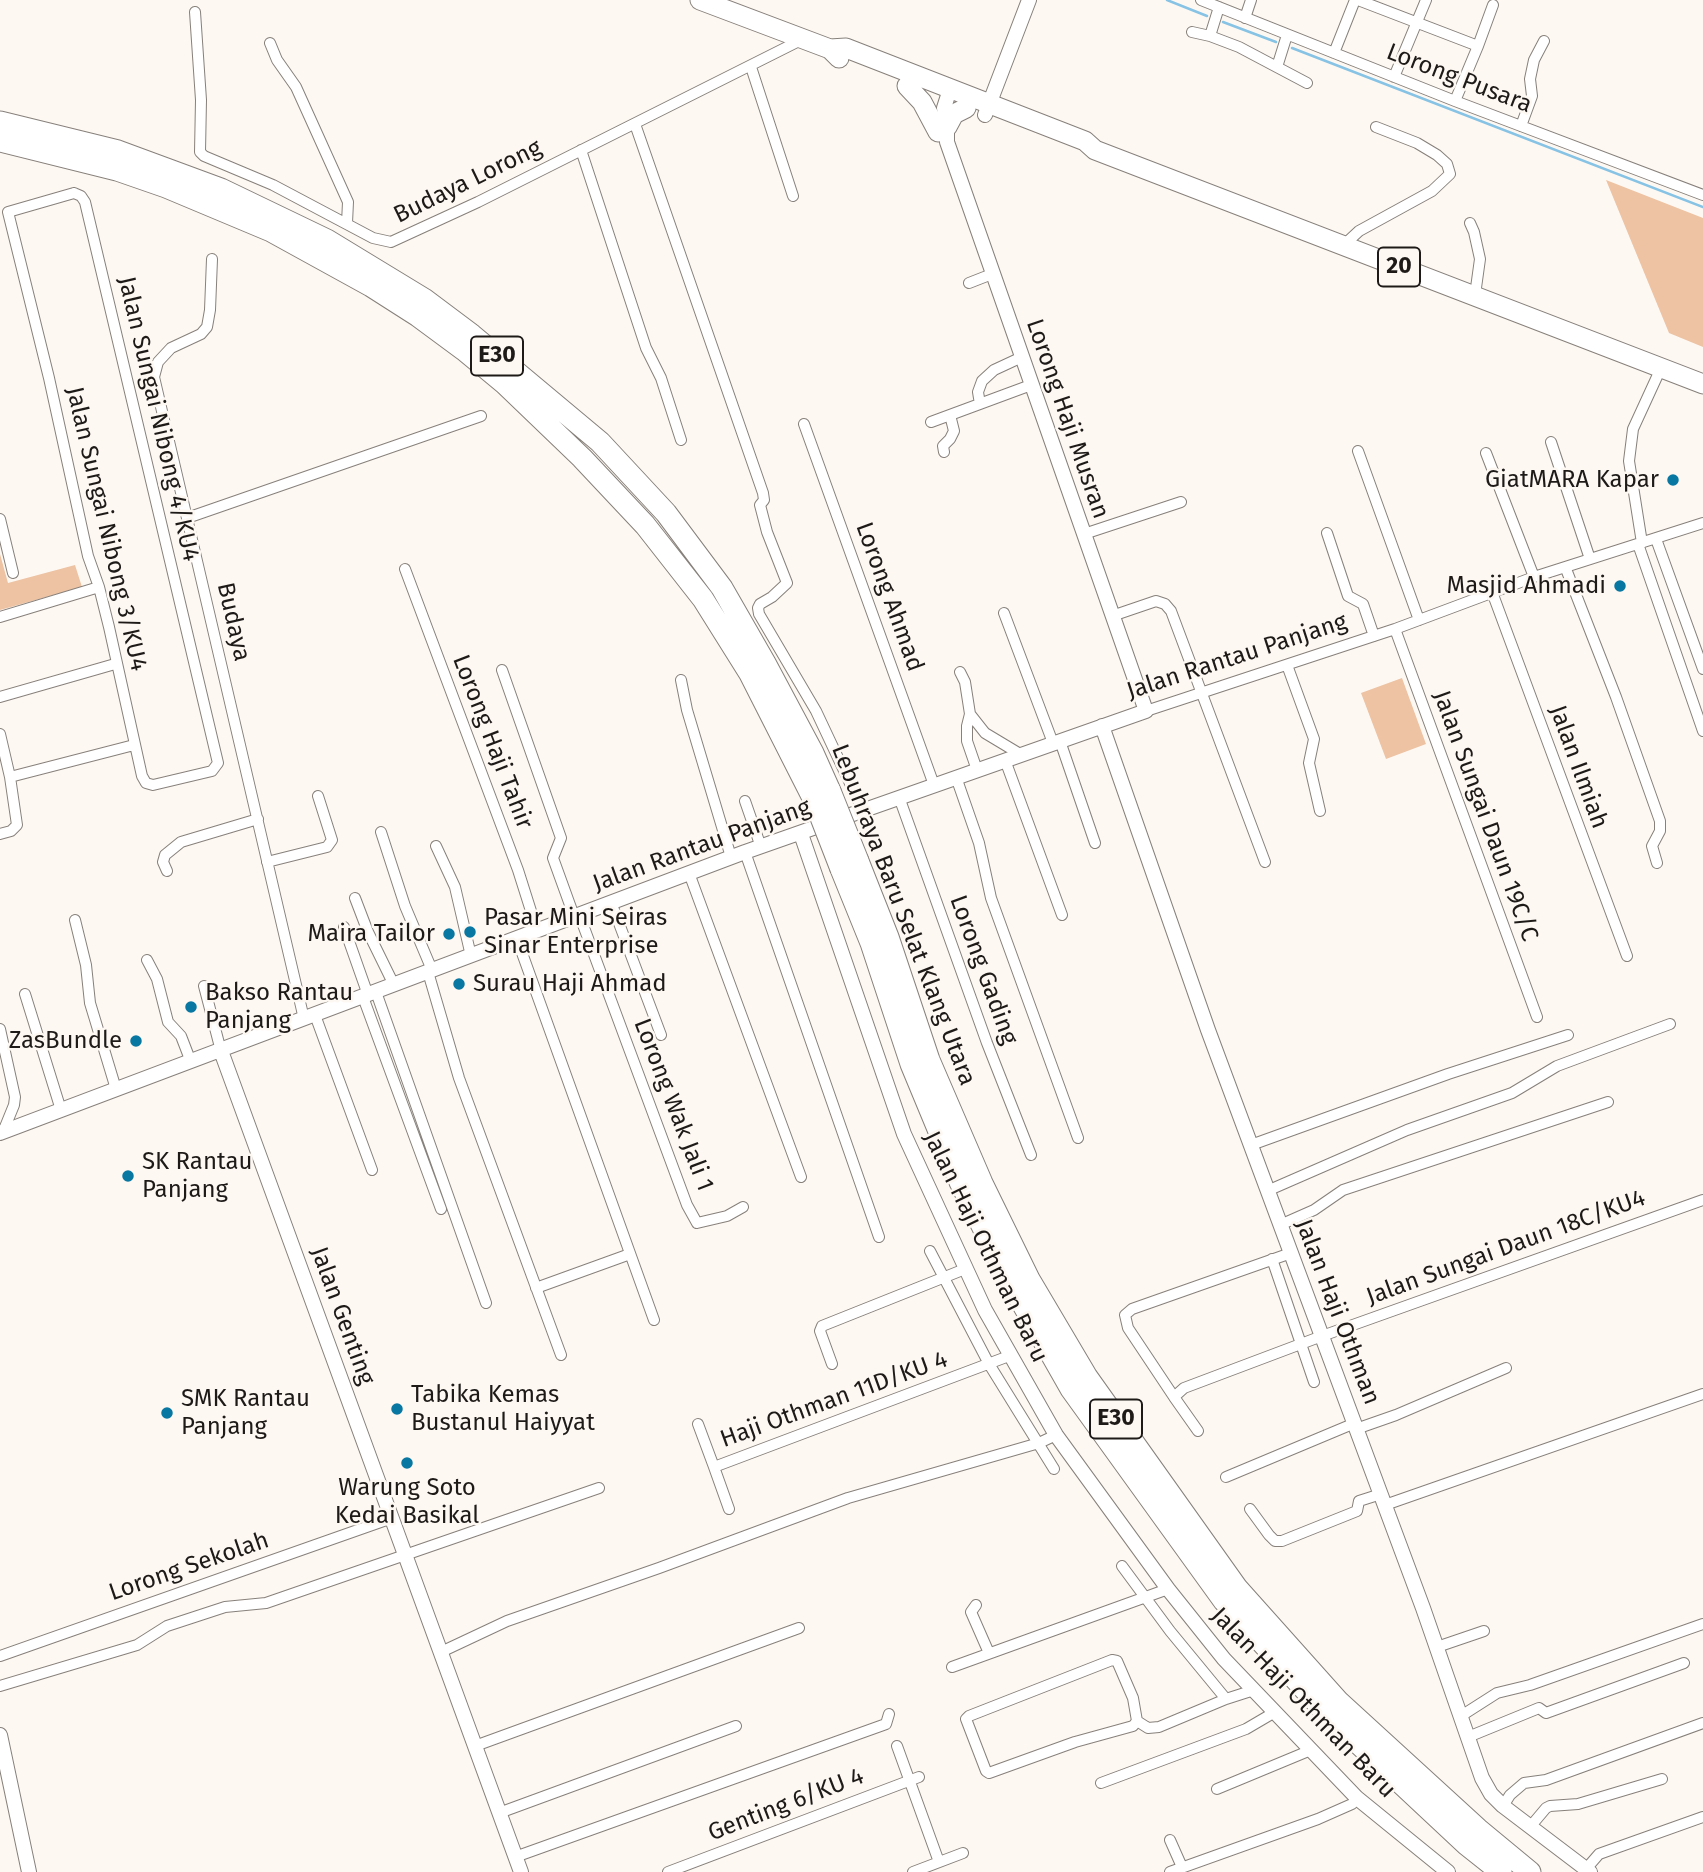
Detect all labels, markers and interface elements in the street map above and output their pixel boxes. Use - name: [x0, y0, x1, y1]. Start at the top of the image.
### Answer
- street label: Lorong Pusara: [1382, 38, 1536, 120]
- street label: Budaya Lorong: [389, 134, 547, 230]
- road number: 20: [1378, 248, 1420, 286]
- street label: Jalan Sungai Nibong 4/KU4: [111, 274, 205, 564]
- street label: Lorong Haji Musran: [1019, 315, 1115, 523]
- road number: E30: [471, 336, 523, 376]
- street label: Jalan Sungai Nibong 3/KU4: [59, 384, 153, 674]
- place label: GiatMARA Kapar: [1485, 466, 1659, 494]
- marker: GiatMARA Kapar: [1665, 472, 1681, 488]
- street label: Lorong Ahmad: [849, 518, 929, 676]
- place label: Masjid Ahmadi: [1447, 572, 1606, 600]
- marker: Masjid Ahmadi: [1612, 578, 1628, 594]
- street label: Budaya: [210, 580, 256, 664]
- street label: Jalan Rantau Panjang: [1123, 608, 1351, 706]
- street label: Lorong Haji Tahir: [446, 651, 538, 833]
- street label: Jalan Sungai Daun 19C/C: [1426, 687, 1544, 945]
- street label: Jalan Ilmiah: [1542, 701, 1614, 833]
- street label: Lebuhraya Baru Selat Klang Utara: [825, 740, 981, 1090]
- street label: Jalan Rantau Panjang: [589, 793, 815, 899]
- street label: Lorong Gading: [943, 891, 1023, 1049]
- place label: Pasar Mini Seiras Sinar Enterprise: [484, 904, 667, 960]
- place label: Maira Tailor: [307, 920, 435, 948]
- marker: Pasar Mini Seiras Sinar Enterprise: [462, 924, 478, 940]
- marker: Maira Tailor: [441, 926, 457, 942]
- place label: Surau Haji Ahmad: [473, 970, 667, 998]
- marker: Surau Haji Ahmad: [451, 976, 467, 992]
- place label: Bakso Rantau Panjang: [205, 979, 353, 1035]
- marker: Bakso Rantau Panjang: [183, 999, 199, 1015]
- street label: Lorong Wak Jali 1: [627, 1015, 719, 1195]
- place label: ZasBundle: [9, 1027, 122, 1055]
- marker: ZasBundle: [128, 1033, 144, 1049]
- street label: Jalan Haji Othman Baru: [916, 1127, 1054, 1367]
- place label: SK Rantau Panjang: [142, 1148, 252, 1204]
- marker: SK Rantau Panjang: [120, 1168, 136, 1184]
- street label: Jalan Sungai Daun 18C/KU4: [1363, 1184, 1649, 1312]
- street label: Jalan Haji Othman: [1288, 1215, 1386, 1409]
- street label: Jalan Genting: [304, 1243, 380, 1389]
- street label: Haji Othman 11D/KU 4: [716, 1345, 952, 1455]
- place label: Tabika Kemas Bustanul Haiyyat: [411, 1381, 595, 1437]
- place label: SMK Rantau Panjang: [181, 1385, 310, 1441]
- road number: E30: [1090, 1400, 1142, 1438]
- marker: Tabika Kemas Bustanul Haiyyat: [389, 1401, 405, 1417]
- marker: SMK Rantau Panjang: [159, 1405, 175, 1421]
- marker: Warung Soto Kedai Basikal: [399, 1455, 415, 1471]
- place label: Warung Soto Kedai Basikal: [335, 1474, 479, 1530]
- street label: Lorong Sekolah: [105, 1526, 273, 1608]
- street label: Jalan Haji Othman Baru: [1204, 1602, 1402, 1804]
- street label: Genting 6/KU 4: [704, 1762, 868, 1848]

